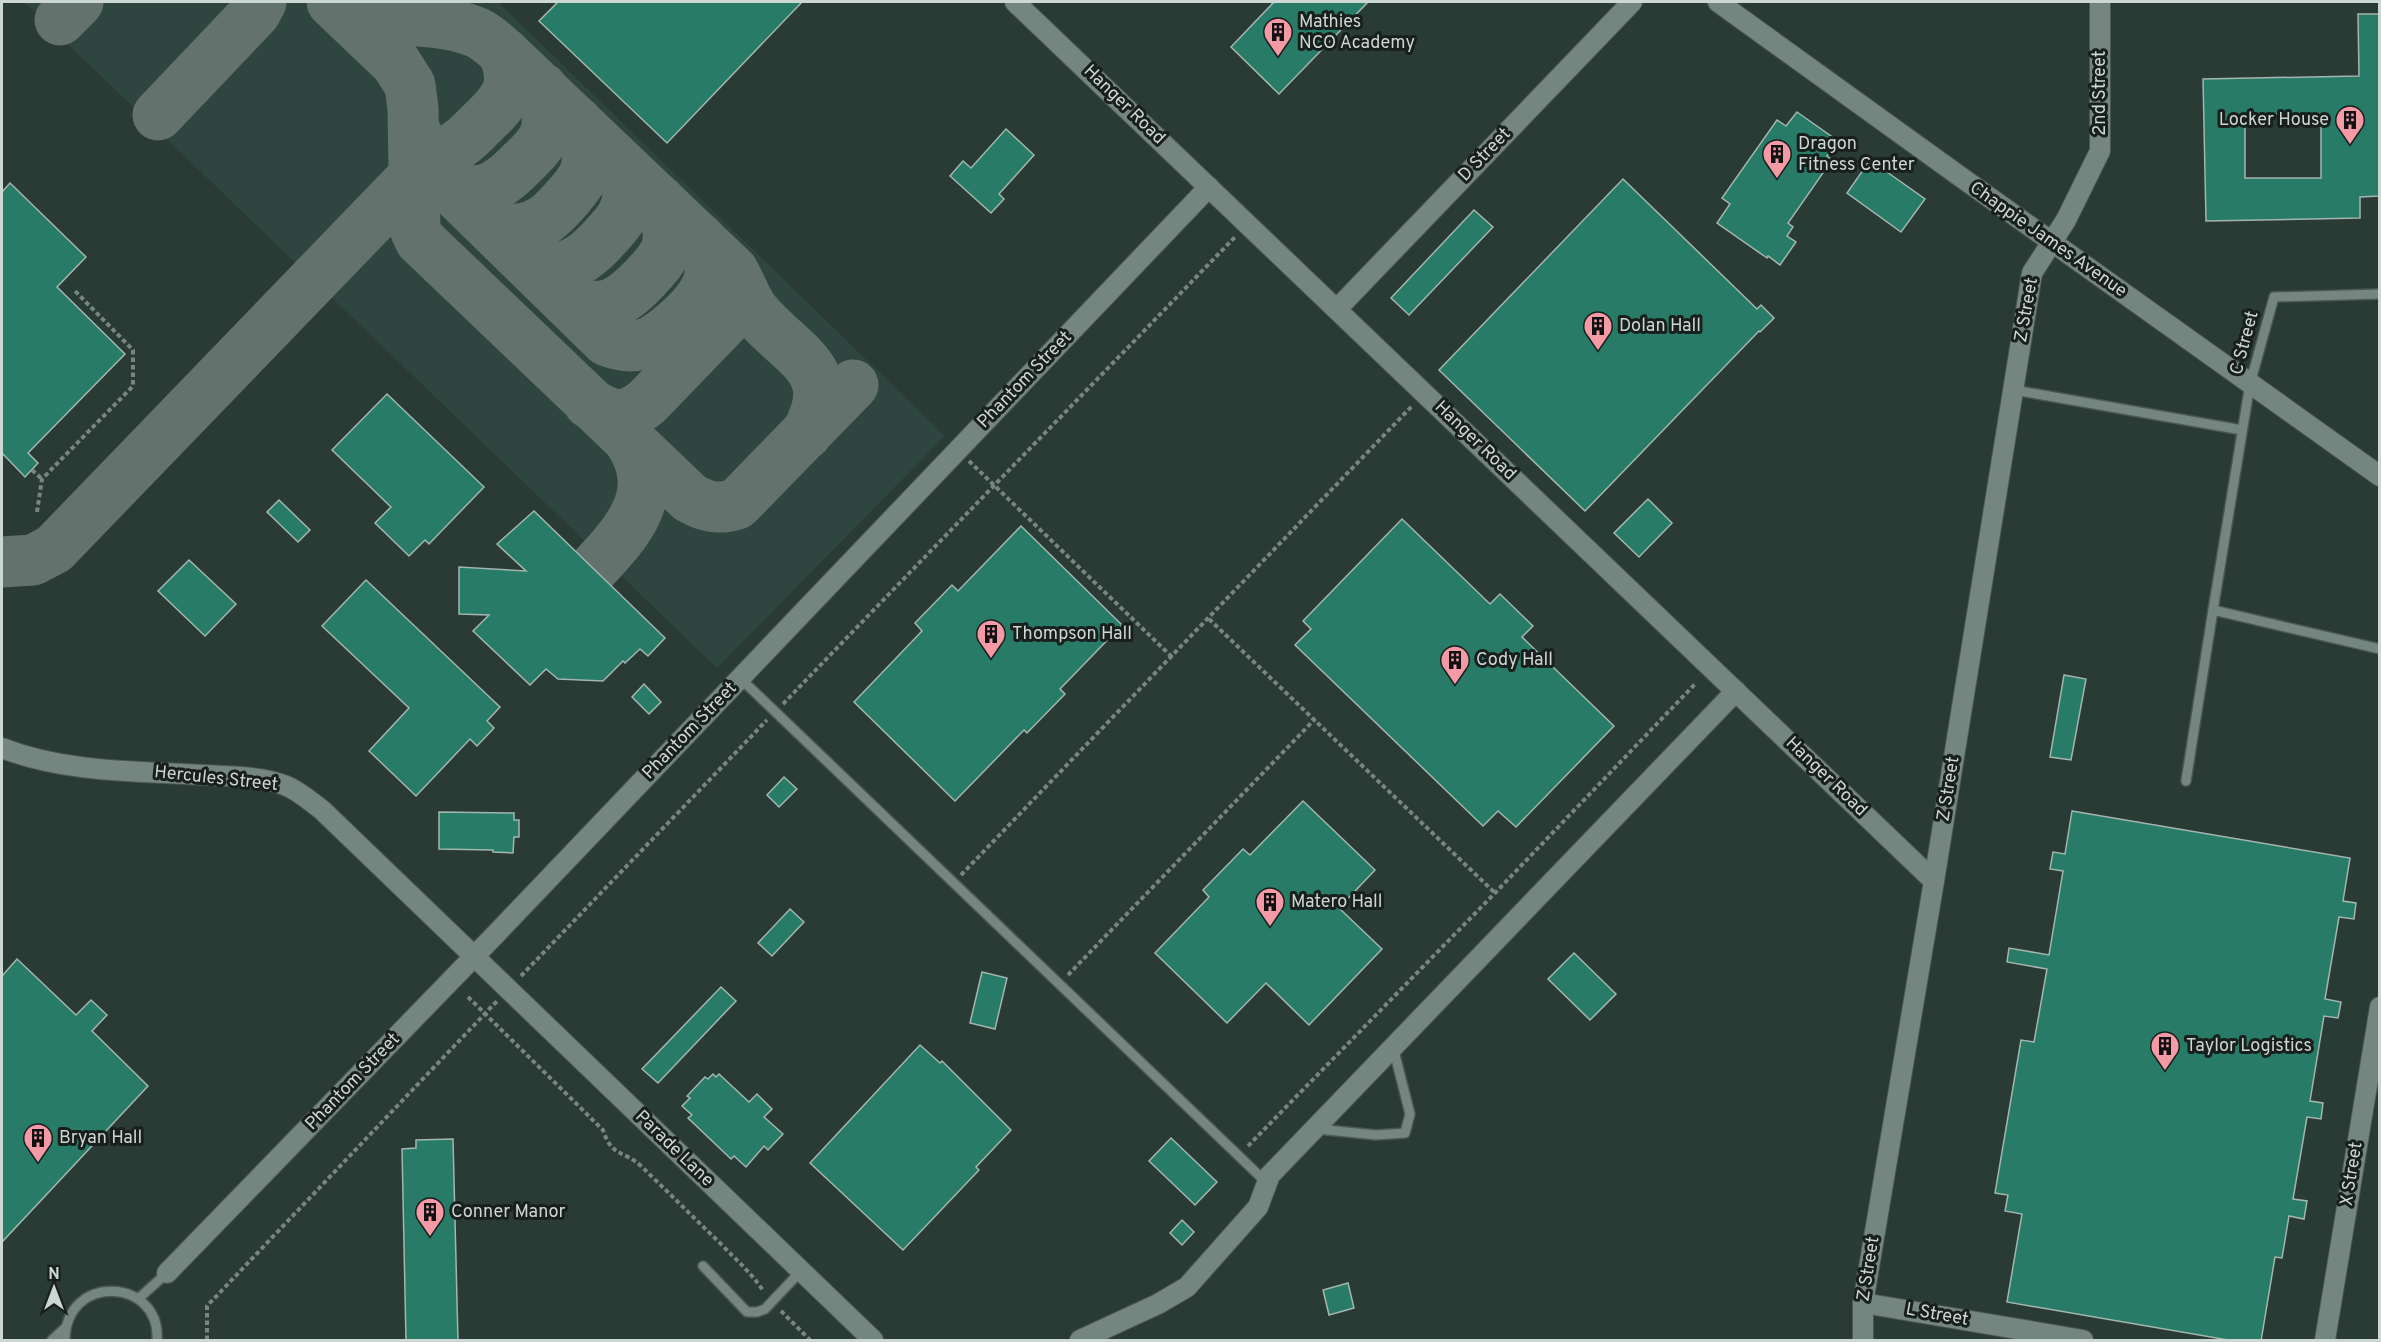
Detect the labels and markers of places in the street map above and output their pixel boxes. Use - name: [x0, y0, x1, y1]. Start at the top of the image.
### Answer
- place label: Mathies NCO Academy: [1299, 11, 1415, 55]
- building icon: Mathies NCO Academy: [1262, 16, 1294, 58]
- building icon: Locker House: [2334, 104, 2366, 146]
- place label: Locker House: [2219, 109, 2329, 132]
- place label: Dragon Fitness Center: [1798, 133, 1915, 177]
- building icon: Dragon Fitness Center: [1761, 138, 1793, 180]
- building icon: Dolan Hall: [1582, 310, 1614, 352]
- place label: Dolan Hall: [1619, 315, 1701, 338]
- building icon: Thompson Hall: [975, 618, 1007, 660]
- place label: Thompson Hall: [1012, 623, 1132, 646]
- building icon: Cody Hall: [1439, 644, 1471, 686]
- place label: Cody Hall: [1476, 649, 1553, 672]
- building icon: Matero Hall: [1254, 886, 1286, 928]
- place label: Matero Hall: [1291, 891, 1382, 914]
- building icon: Taylor Logistics: [2149, 1030, 2181, 1072]
- place label: Taylor Logistics: [2186, 1035, 2312, 1058]
- building icon: Bryan Hall: [22, 1122, 54, 1164]
- place label: Bryan Hall: [59, 1127, 142, 1150]
- building icon: Conner Manor: [414, 1196, 446, 1238]
- place label: Conner Manor: [451, 1201, 566, 1224]

